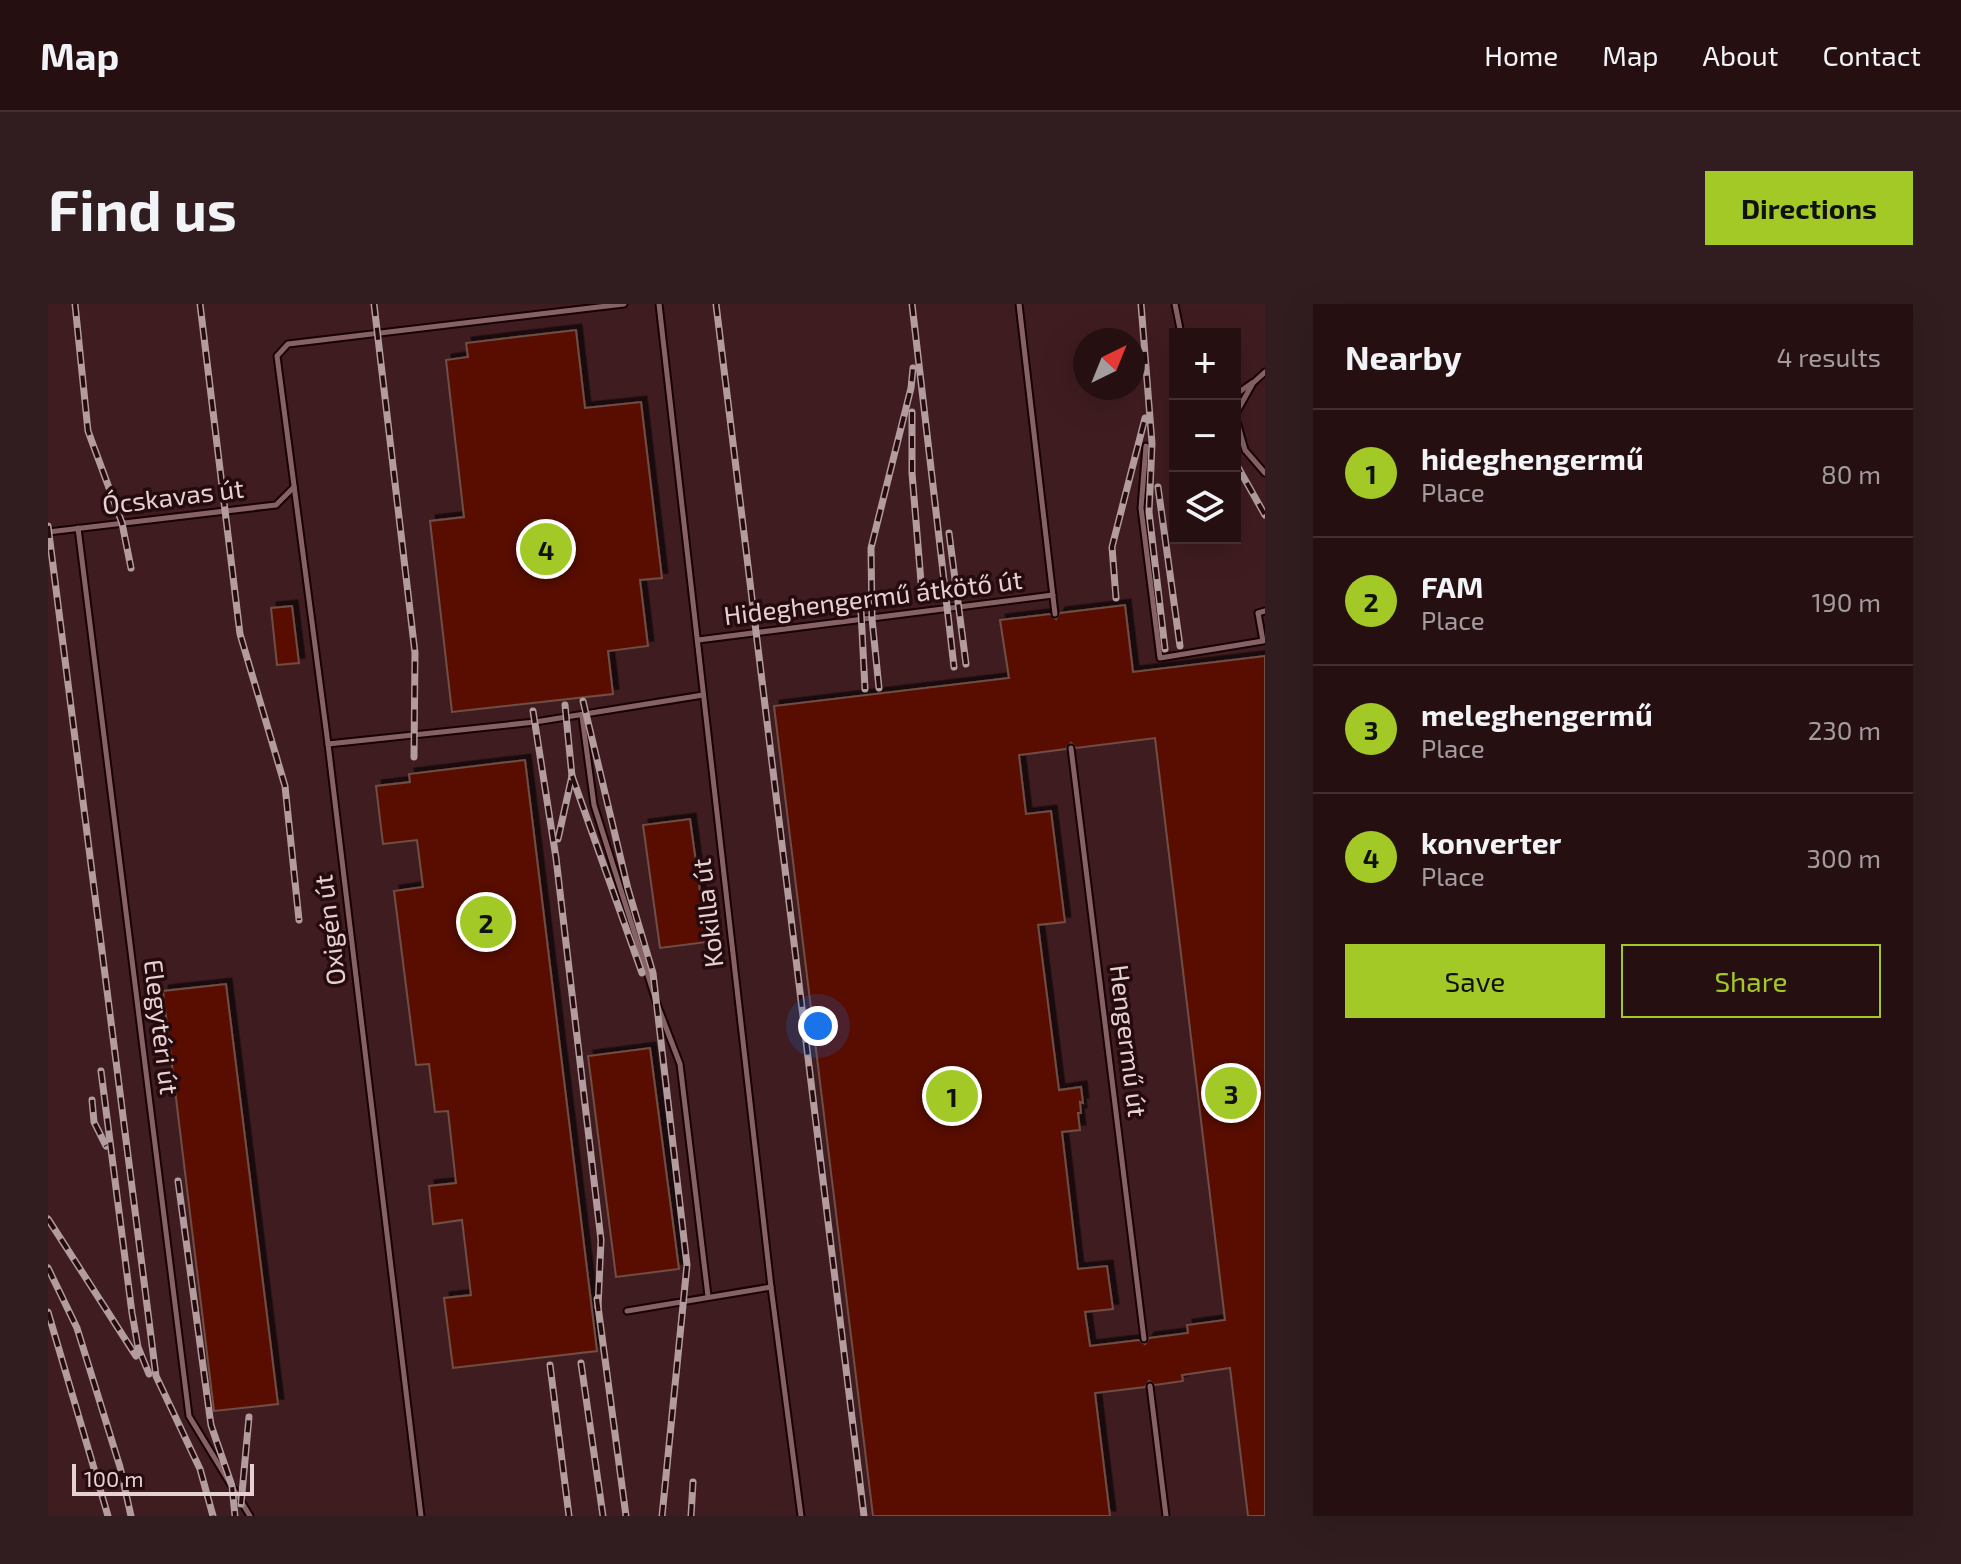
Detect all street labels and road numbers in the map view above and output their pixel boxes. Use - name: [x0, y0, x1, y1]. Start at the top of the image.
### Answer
- street label: Ócskavas út: [100, 471, 245, 520]
- street label: Hideghengermű átkötő út: [722, 563, 1024, 630]
- street label: Kokilla út: [684, 857, 729, 970]
- street label: Oxigén út: [306, 873, 351, 987]
- street label: Elegytéri út: [139, 958, 186, 1096]
- street label: Hengermű út: [1105, 963, 1154, 1119]

